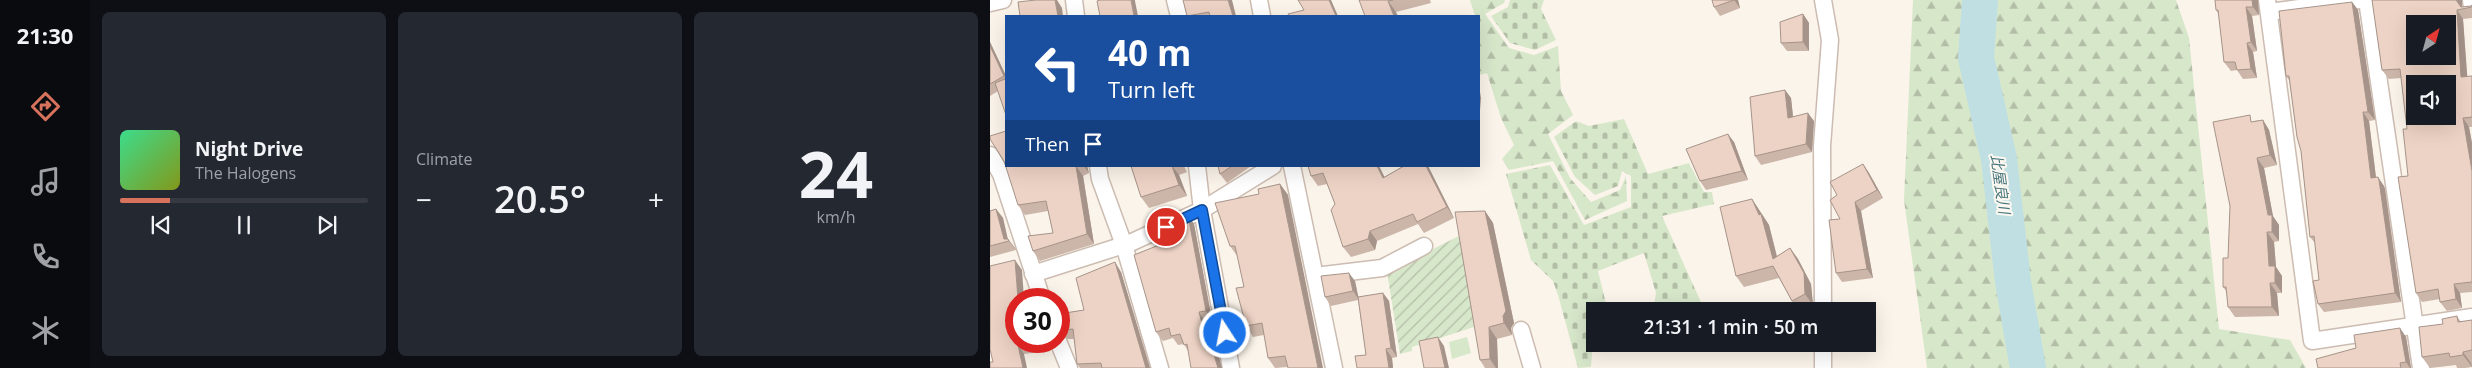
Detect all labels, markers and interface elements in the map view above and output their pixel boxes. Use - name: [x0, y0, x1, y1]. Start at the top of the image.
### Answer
- north arrow: [2406, 15, 2456, 65]
- map controls: [2406, 15, 2456, 125]
- text: 21:30: [17, 20, 73, 50]
- text: 40 m: [1108, 29, 1191, 76]
- icon: left: [1025, 35, 1090, 100]
- text: Turn left: [1108, 74, 1195, 104]
- button: sound: [2406, 75, 2456, 125]
- icon: directions: [28, 89, 63, 124]
- text: 24: [799, 129, 873, 217]
- icon: arrive: [1079, 130, 1107, 158]
- text: Then: [1025, 131, 1069, 157]
- text: Night Drive: [195, 136, 303, 162]
- text: Climate: [416, 148, 473, 170]
- water label: 比屋良川: [1987, 153, 2015, 217]
- text: The Halogens: [195, 162, 296, 184]
- icon: music: [28, 164, 63, 199]
- text: 20.5°: [494, 172, 586, 224]
- text: −: [416, 180, 432, 218]
- text: +: [648, 180, 664, 218]
- text: km/h: [817, 206, 855, 228]
- pin: [1145, 206, 1187, 248]
- icon: previous: [147, 211, 175, 239]
- icon: pause: [230, 211, 258, 239]
- icon: next: [313, 211, 341, 239]
- icon: arrive: [1152, 213, 1180, 241]
- icon: phone: [28, 239, 63, 274]
- speed limit sign: 30: [1005, 288, 1070, 353]
- position arrow: [1198, 306, 1250, 358]
- icon: climate: [28, 313, 63, 348]
- text: 21:31 · 1 min · 50 m: [1644, 314, 1818, 340]

